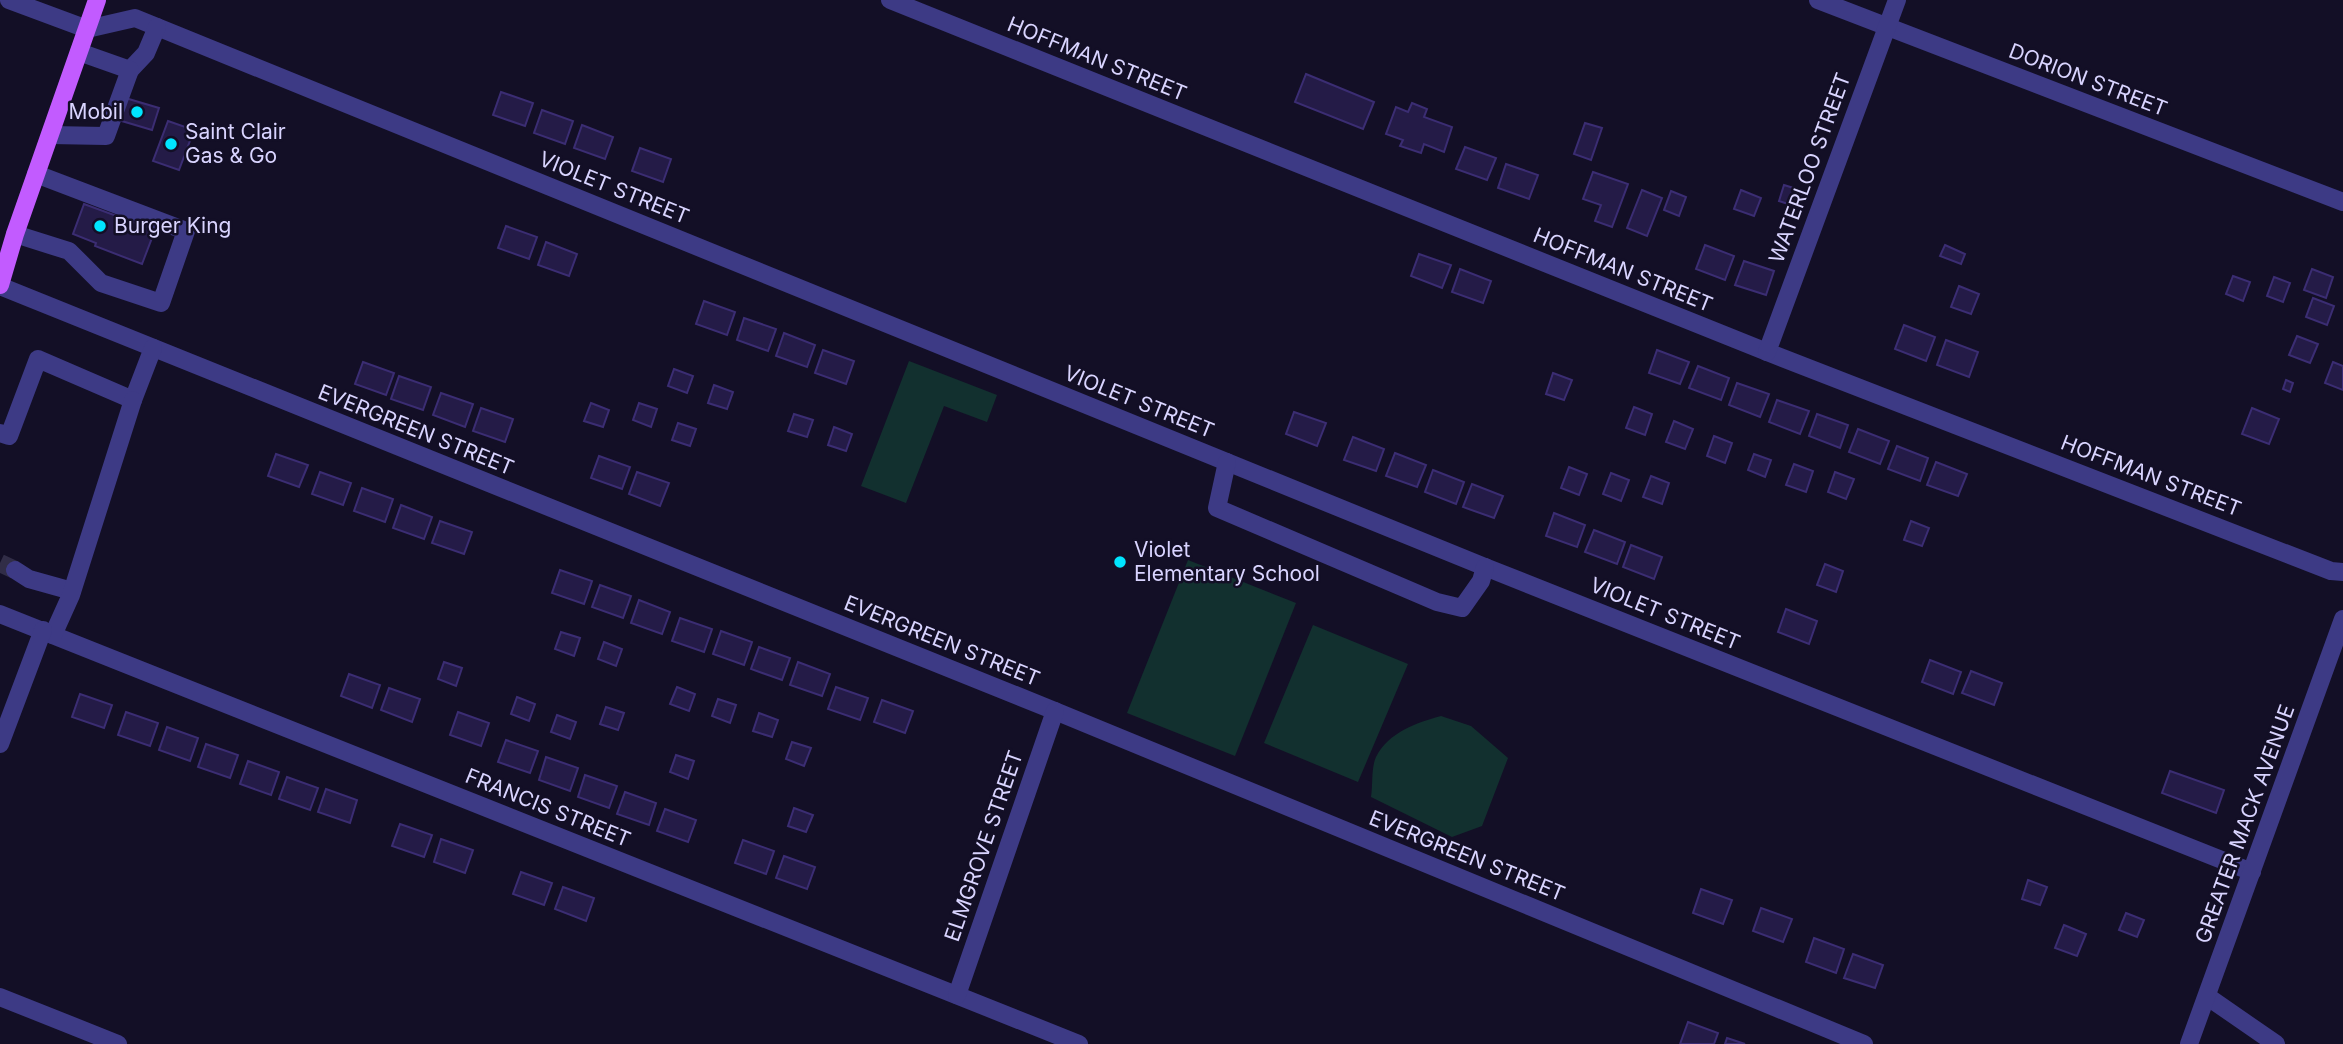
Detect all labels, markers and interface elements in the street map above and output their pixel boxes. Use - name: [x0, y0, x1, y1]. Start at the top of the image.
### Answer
- street label: HOFFMAN STREET: [1004, 11, 1190, 106]
- street label: DORION STREET: [2006, 38, 2171, 121]
- street label: WATERLOO STREET: [1763, 69, 1856, 266]
- place label: Mobil: [68, 99, 123, 124]
- marker: Mobil: [129, 104, 145, 120]
- place label: Saint Clair Gas & Go: [185, 119, 286, 168]
- marker: Saint Clair Gas & Go: [163, 136, 179, 152]
- street label: VIOLET STREET: [536, 146, 693, 229]
- place label: Burger King: [114, 213, 231, 238]
- marker: Burger King: [92, 218, 108, 234]
- street label: HOFFMAN STREET: [1530, 222, 1716, 317]
- street label: VIOLET STREET: [1061, 360, 1218, 443]
- street label: EVERGREEN STREET: [315, 379, 518, 480]
- street label: HOFFMAN STREET: [2058, 430, 2245, 521]
- place label: Violet Elementary School: [1134, 537, 1320, 586]
- marker: Violet Elementary School: [1112, 554, 1128, 570]
- street label: VIOLET STREET: [1587, 572, 1744, 655]
- street label: EVERGREEN STREET: [841, 590, 1044, 691]
- street label: GREATER MACK AVENUE: [2190, 701, 2299, 947]
- street label: ELMGROVE STREET: [939, 747, 1028, 945]
- street label: FRANCIS STREET: [462, 763, 634, 852]
- street label: EVERGREEN STREET: [1366, 805, 1569, 906]

